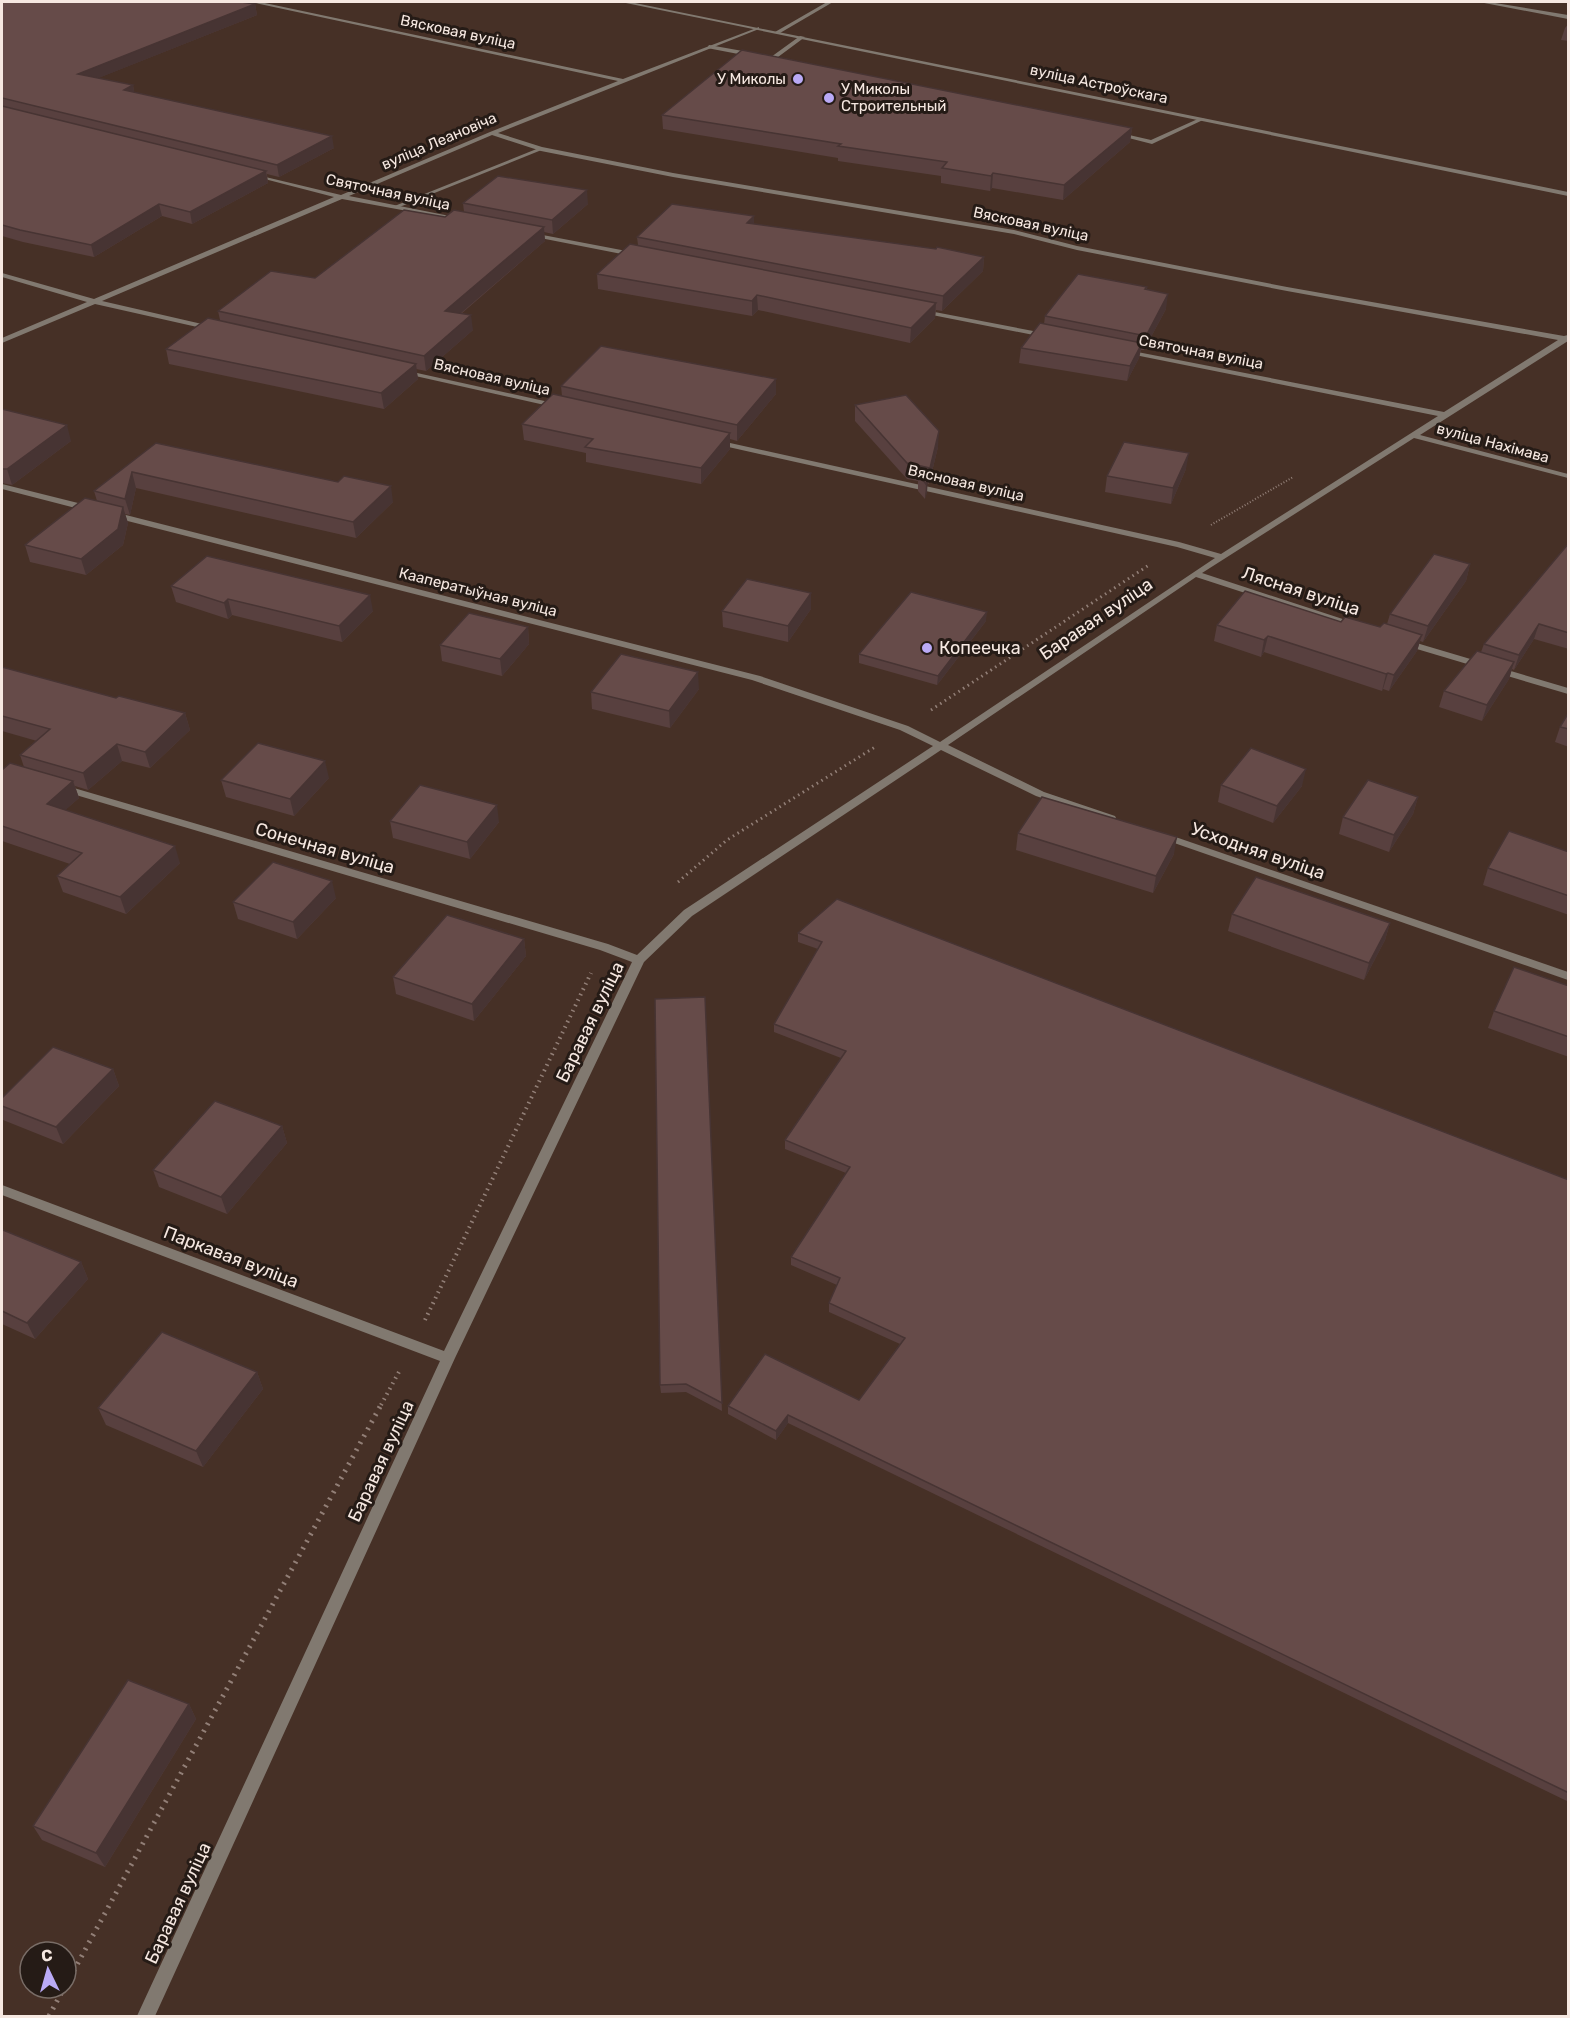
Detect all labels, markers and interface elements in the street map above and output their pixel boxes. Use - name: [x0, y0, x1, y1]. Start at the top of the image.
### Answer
- street label: Вясковая вуліца: [399, 11, 517, 53]
- street label: вуліца Астроўскага: [1029, 61, 1169, 107]
- place label: У Миколы: [717, 70, 786, 88]
- marker: У Миколы: [791, 72, 805, 86]
- place label: У Миколы Строительный: [841, 80, 946, 115]
- marker: У Миколы Строительный: [822, 91, 836, 105]
- street label: вуліца Леановіча: [379, 109, 499, 173]
- street label: Святочная вуліца: [324, 170, 452, 214]
- street label: Вясковая вуліца: [972, 203, 1090, 245]
- street label: Святочная вуліца: [1137, 331, 1265, 373]
- street label: Вясновая вуліца: [432, 355, 552, 399]
- street label: вуліца Нахімава: [1435, 419, 1551, 467]
- street label: Вясновая вуліца: [906, 461, 1026, 505]
- street label: Лясная вуліца: [1239, 562, 1363, 620]
- street label: Кааператыўная вуліца: [397, 564, 559, 620]
- street label: Баравая вуліца: [1035, 573, 1157, 665]
- place label: Копеечка: [939, 637, 1021, 659]
- marker: Копеечка: [920, 641, 934, 655]
- street label: Сонечная вуліца: [253, 818, 397, 878]
- street label: Усходняя вуліца: [1188, 818, 1328, 884]
- street label: Баравая вуліца: [551, 958, 629, 1086]
- street label: Паркавая вуліца: [160, 1221, 302, 1293]
- street label: Баравая вуліца: [343, 1397, 419, 1525]
- street label: Баравая вуліца: [140, 1839, 216, 1967]
- north arrow: [18, 1940, 78, 2000]
- text: С: [40, 1946, 53, 1966]

